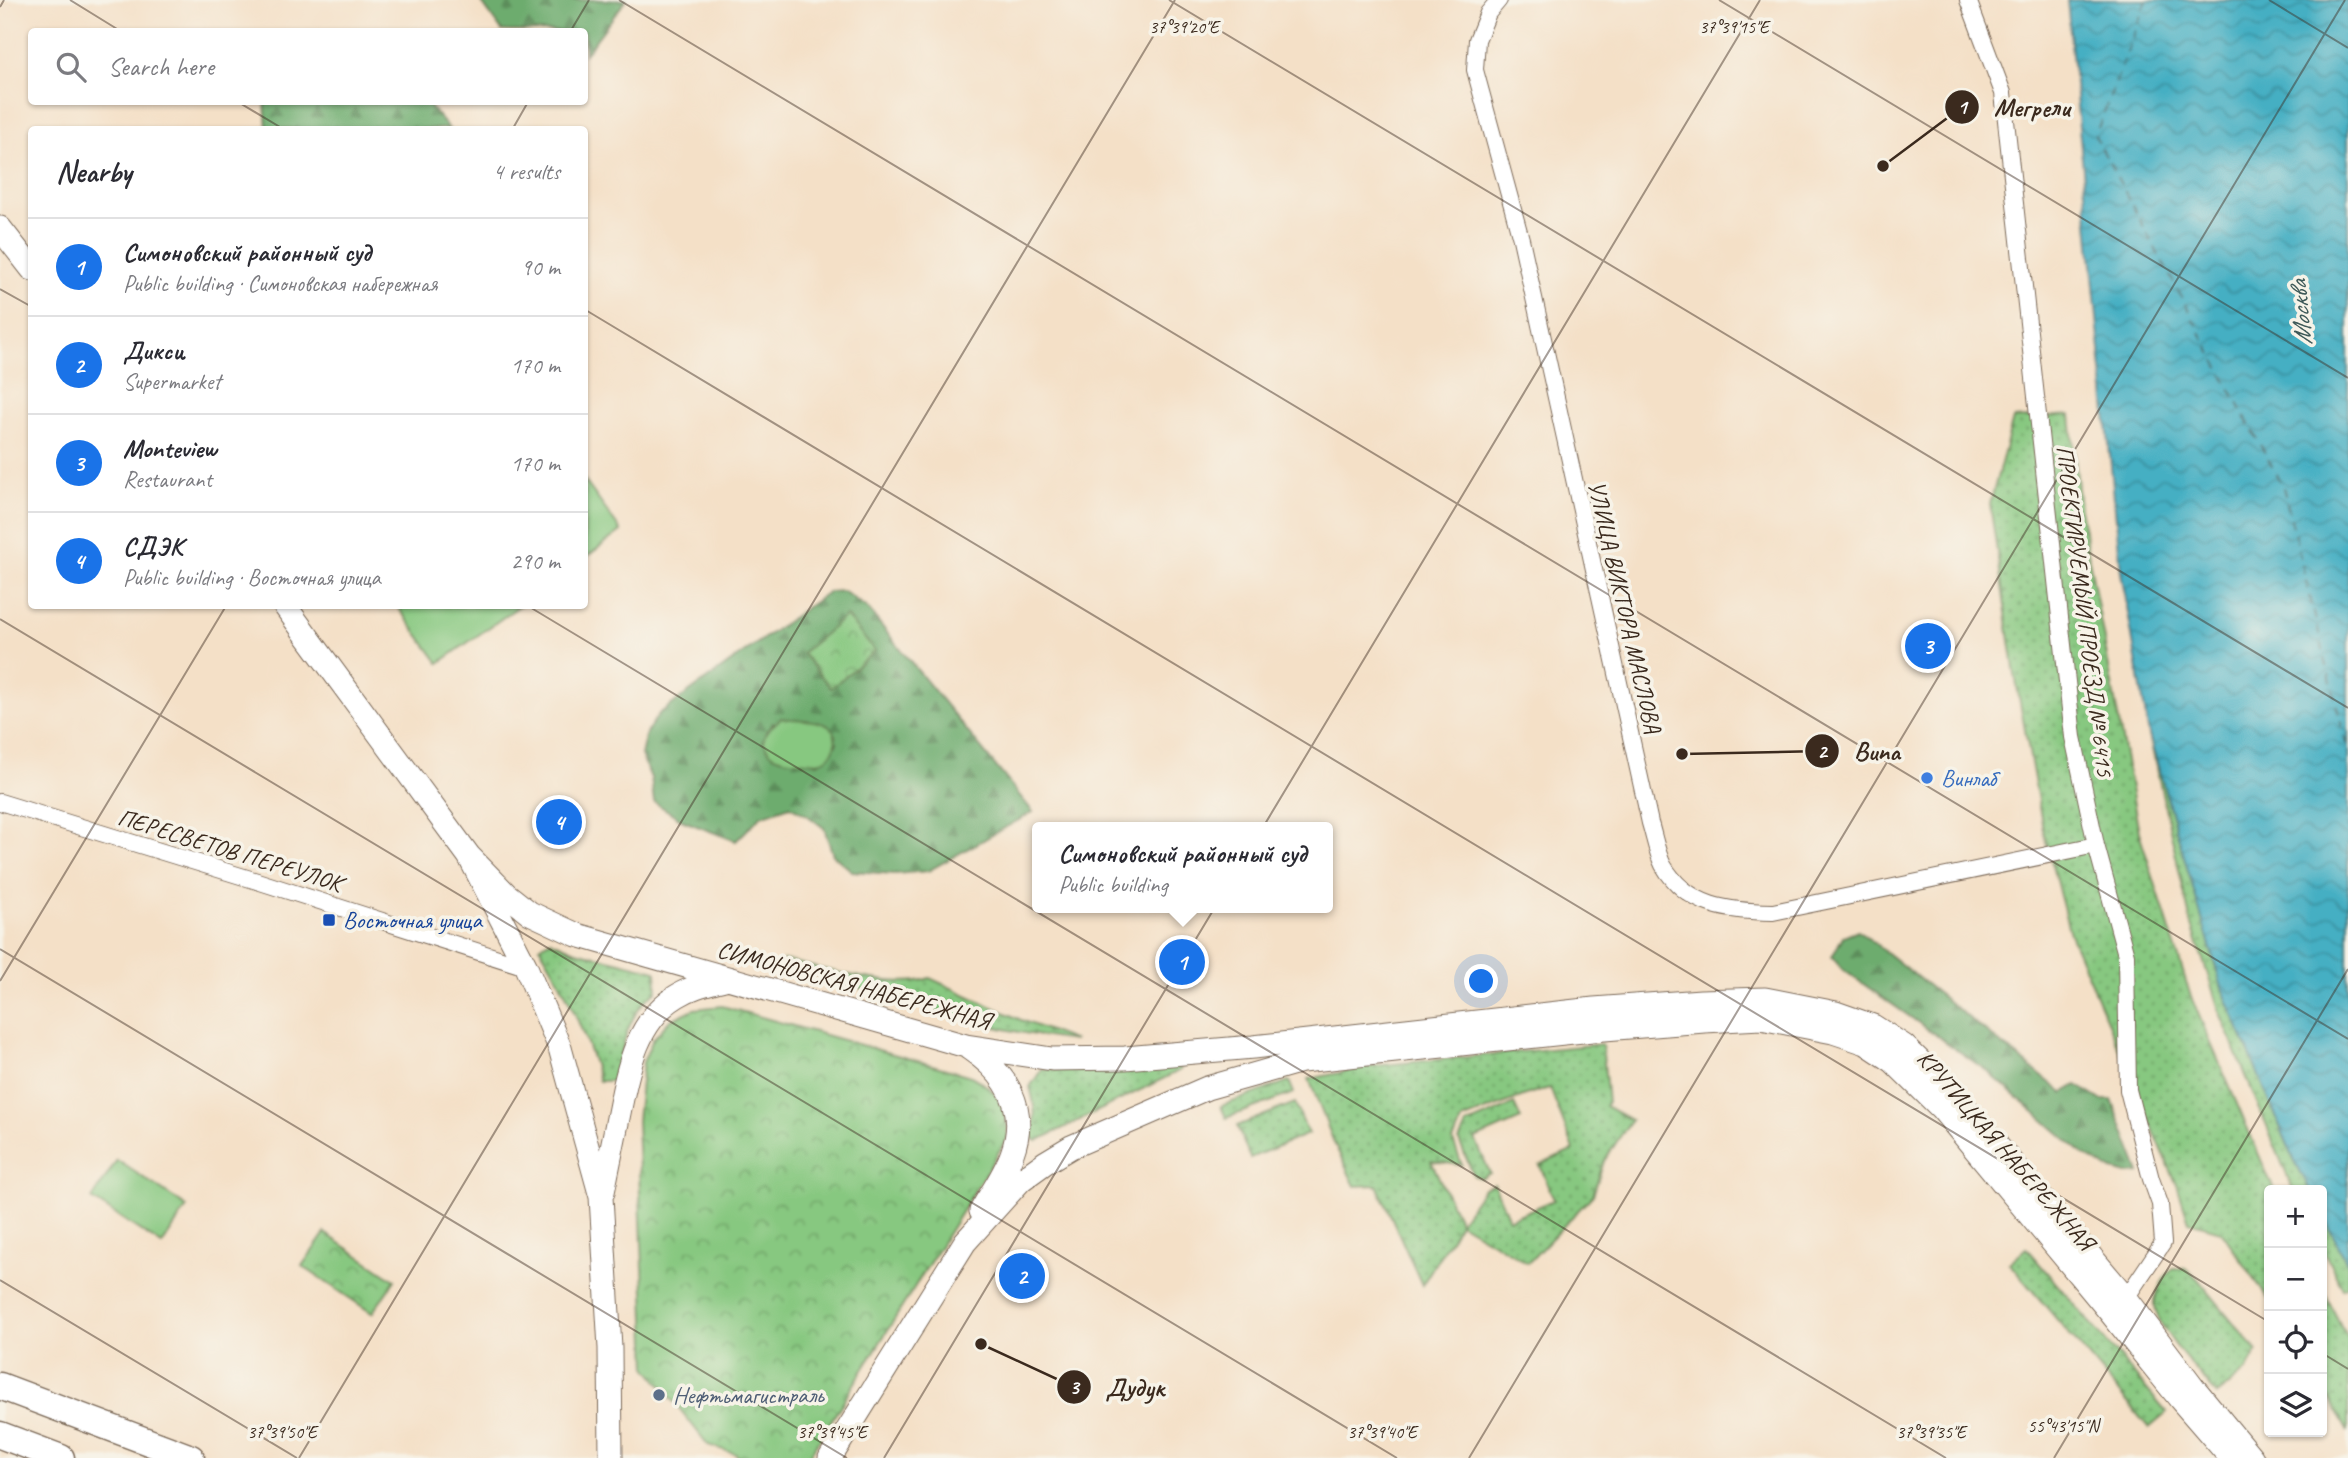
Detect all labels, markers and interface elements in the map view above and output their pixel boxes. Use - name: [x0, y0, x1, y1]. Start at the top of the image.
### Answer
- text: 37°39'20"E: [1149, 16, 1221, 38]
- text: 37°39'15"E: [1699, 16, 1771, 38]
- search box: [28, 28, 588, 105]
- icon: search: [52, 48, 90, 86]
- text: Search here: [108, 50, 214, 83]
- callout: Мегрели: [1945, 84, 2084, 131]
- text: Мегрели: [1994, 91, 2073, 124]
- text: 1: [1957, 94, 1969, 120]
- text: Nearby: [56, 153, 132, 191]
- text: 4 results: [493, 157, 560, 186]
- text: Симоновский районный суд: [123, 236, 371, 269]
- text: 1: [74, 253, 84, 282]
- text: 90 m: [521, 253, 560, 282]
- text: Public building · Симоновская набережная: [123, 269, 438, 298]
- water label: Москва: [2281, 277, 2320, 347]
- text: Дикси: [123, 334, 185, 367]
- text: 2: [74, 351, 84, 380]
- text: 170 m: [511, 351, 560, 380]
- text: Supermarket: [123, 367, 221, 396]
- text: Monteview: [123, 432, 216, 465]
- street label: ПРОЕКТИРУЕМЫЙ ПРОЕЗД № 6415: [2050, 444, 2120, 779]
- text: 3: [74, 449, 84, 478]
- text: 170 m: [511, 449, 560, 478]
- text: Restaurant: [123, 465, 212, 494]
- street label: УЛИЦА ВИКТОРА МАСЛОВА: [1581, 478, 1669, 737]
- text: СДЭК: [123, 530, 183, 563]
- text: 4: [74, 547, 84, 576]
- text: 290 m: [511, 547, 560, 576]
- text: Public building · Восточная улица: [123, 563, 381, 592]
- pin: 3: [1905, 620, 1951, 672]
- callout: Buna: [1805, 727, 1913, 774]
- text: Buna: [1854, 735, 1902, 768]
- text: 2: [1817, 738, 1829, 764]
- place label: Винлаб: [1941, 763, 2001, 793]
- marker: Винлаб: [1919, 770, 1935, 786]
- pin: 4: [536, 796, 582, 848]
- street label: ПЕРЕСВЕТОВ ПЕРЕУЛОК: [114, 802, 350, 900]
- popup: [1032, 822, 1333, 913]
- text: Симоновский районный суд: [1058, 837, 1307, 870]
- text: Public building: [1058, 870, 1168, 899]
- place label: Восточная улица: [343, 905, 483, 935]
- marker: Восточная улица: [321, 912, 337, 928]
- street label: СИМОНОВСКАЯ НАБЕРЕЖНАЯ: [714, 934, 998, 1037]
- pin: 1: [1159, 936, 1205, 988]
- your location: [1464, 964, 1498, 998]
- street label: КРУТИЦКАЯ НАБЕРЕЖНАЯ: [1911, 1044, 2103, 1259]
- map controls: [2264, 1185, 2327, 1437]
- button: +: [2264, 1185, 2327, 1248]
- button: −: [2264, 1248, 2327, 1311]
- pin: 2: [999, 1250, 1045, 1302]
- button: locate: [2264, 1311, 2327, 1374]
- callout: Дудук: [1057, 1363, 1179, 1410]
- text: Дудук: [1105, 1371, 1166, 1404]
- text: 3: [1069, 1374, 1081, 1400]
- button: layers: [2264, 1374, 2327, 1437]
- place label: Нефтьмагистраль: [673, 1380, 825, 1410]
- marker: Нефтьмагистраль: [651, 1387, 667, 1403]
- text: 55°43'15"N: [2028, 1415, 2102, 1437]
- text: 37°39'50"E: [247, 1421, 319, 1443]
- text: 37°39'45"E: [797, 1421, 869, 1443]
- text: 37°39'40"E: [1347, 1421, 1419, 1443]
- text: 37°39'35"E: [1896, 1421, 1968, 1443]

